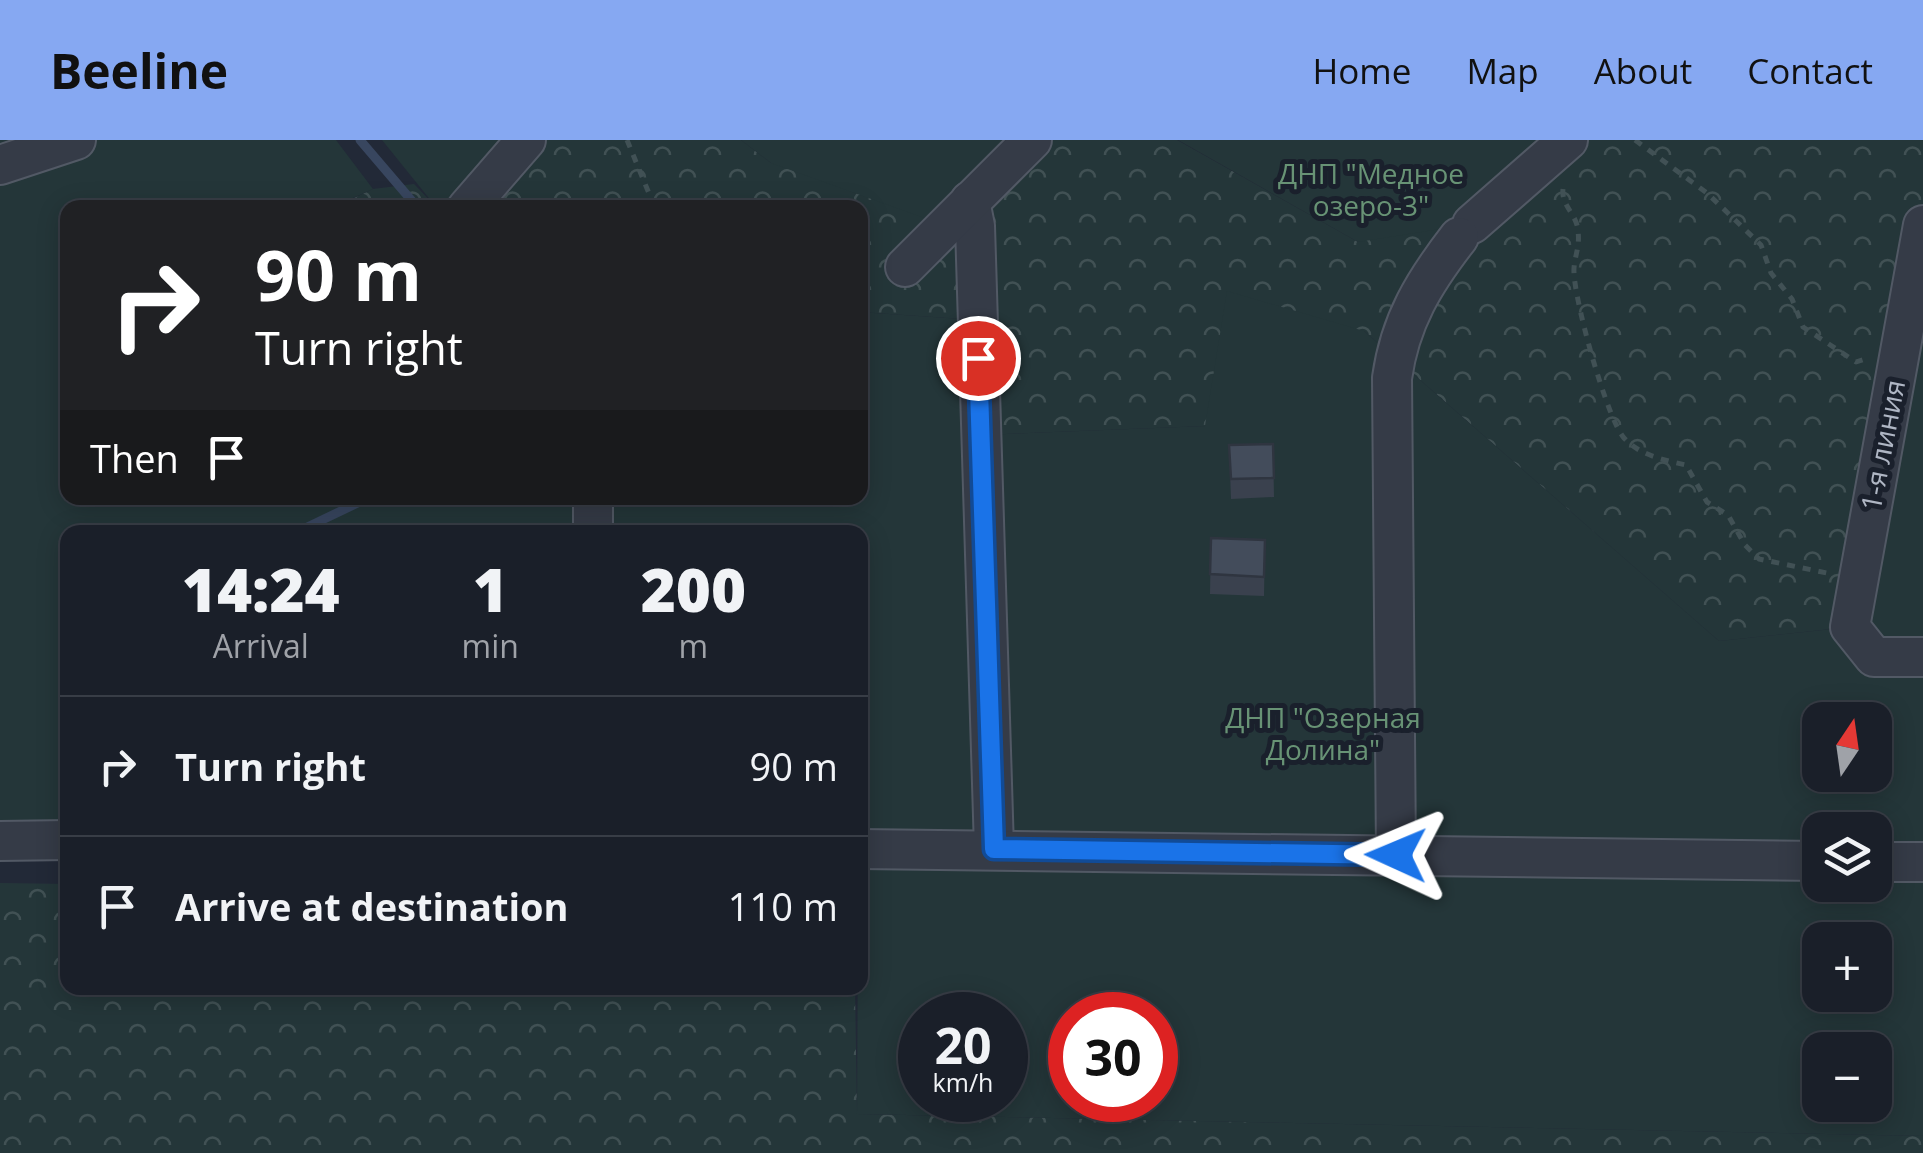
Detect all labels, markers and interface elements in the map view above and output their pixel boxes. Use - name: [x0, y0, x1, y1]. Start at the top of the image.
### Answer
- text: Beeline: [50, 38, 228, 103]
- text: Home: [1312, 47, 1411, 94]
- text: Map: [1466, 47, 1539, 94]
- text: About: [1594, 47, 1692, 94]
- text: Contact: [1747, 47, 1873, 94]
- park label: ДНП "Медное озеро-3": [1278, 154, 1464, 224]
- text: 90 m: [255, 226, 422, 322]
- icon: right: [90, 240, 220, 370]
- pin: [936, 316, 1021, 401]
- text: Turn right: [255, 317, 463, 378]
- icon: arrive: [951, 331, 1006, 386]
- street label: 1-я линия: [1851, 376, 1913, 514]
- icon: arrive: [199, 430, 254, 485]
- text: Then: [90, 432, 179, 484]
- text: 14:24: [182, 548, 340, 630]
- text: 1: [473, 548, 508, 630]
- text: 200: [641, 548, 746, 630]
- text: Arrival: [213, 624, 309, 667]
- text: min: [462, 624, 519, 667]
- text: m: [679, 624, 708, 667]
- park label: ДНП "Озерная Долина": [1225, 698, 1421, 768]
- north arrow: [1802, 702, 1892, 792]
- map controls: [1802, 702, 1892, 1122]
- icon: right: [90, 739, 145, 794]
- text: Turn right: [175, 740, 366, 792]
- text: 90 m: [749, 740, 838, 792]
- position arrow: [1344, 803, 1448, 907]
- button: layers: [1802, 812, 1892, 902]
- icon: arrive: [90, 879, 145, 934]
- text: Arrive at destination: [175, 880, 569, 932]
- text: 110 m: [728, 880, 838, 932]
- button: +: [1802, 922, 1892, 1012]
- speed limit sign: 30: [1048, 992, 1178, 1122]
- text: 20: [934, 1011, 992, 1079]
- button: −: [1802, 1032, 1892, 1122]
- text: km/h: [933, 1065, 993, 1099]

